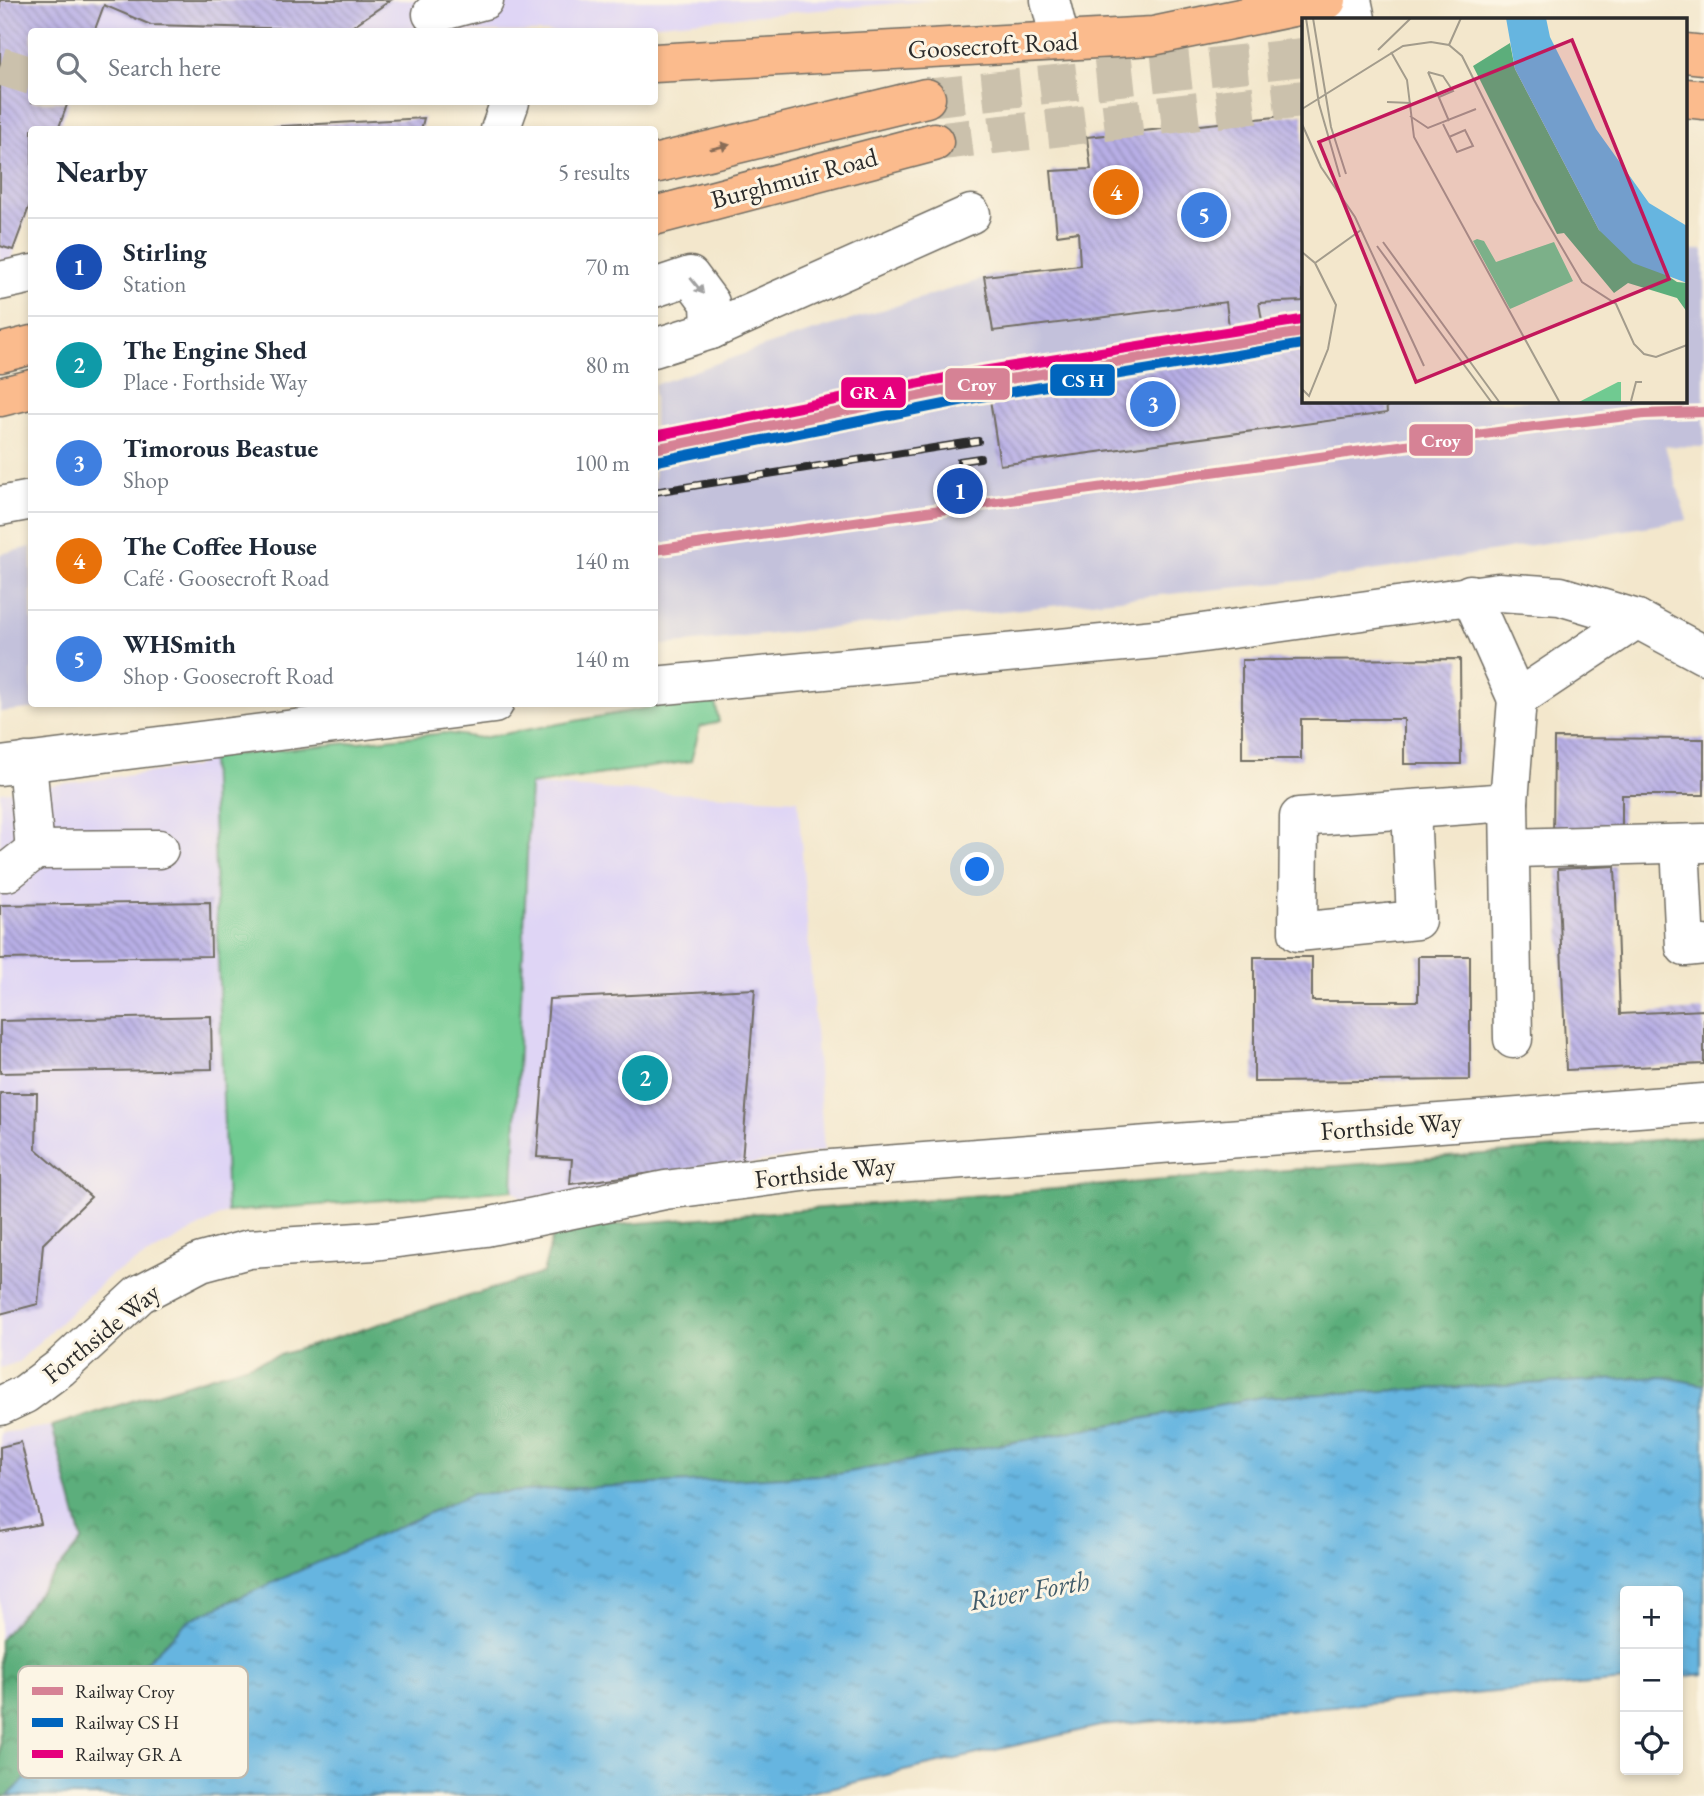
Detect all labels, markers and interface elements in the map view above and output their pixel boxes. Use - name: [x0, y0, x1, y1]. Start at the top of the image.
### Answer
- inset map: [1302, 18, 1686, 402]
- street label: Goosecroft Road: [907, 24, 1080, 66]
- search box: [28, 28, 658, 105]
- icon: search: [52, 48, 90, 86]
- text: Search here: [108, 50, 221, 84]
- street label: Burghmuir Road: [707, 139, 882, 217]
- one-way arrow: [709, 141, 731, 152]
- text: Nearby: [56, 152, 148, 191]
- text: 5 results: [558, 157, 630, 187]
- pin: 4: [1093, 166, 1139, 218]
- pin: 5: [1181, 189, 1227, 241]
- text: Stirling: [123, 235, 207, 269]
- text: 1: [73, 252, 85, 282]
- text: 70 m: [585, 252, 630, 282]
- text: Station: [123, 269, 186, 299]
- one-way arrow: [689, 277, 704, 295]
- text: The Engine Shed: [123, 333, 307, 367]
- text: 2: [73, 350, 85, 380]
- text: 80 m: [585, 350, 630, 380]
- line badge: CS H: [1049, 363, 1116, 397]
- text: Place · Forthside Way: [123, 367, 307, 397]
- line badge: Croy: [944, 367, 1011, 401]
- text: CS H: [1062, 368, 1104, 393]
- text: Croy: [957, 372, 998, 397]
- line badge: GR A: [840, 376, 907, 409]
- pin: 3: [1130, 378, 1176, 430]
- text: GR A: [850, 380, 896, 405]
- line badge: Croy: [1408, 423, 1474, 457]
- text: Croy: [1421, 428, 1462, 453]
- text: Timorous Beastue: [123, 431, 318, 465]
- text: 3: [73, 448, 85, 478]
- text: 100 m: [574, 448, 630, 478]
- text: Shop: [123, 465, 169, 495]
- pin: 1: [937, 465, 983, 517]
- text: The Coffee House: [123, 529, 317, 563]
- text: 4: [73, 546, 85, 576]
- text: 140 m: [574, 546, 630, 576]
- text: Café · Goosecroft Road: [123, 563, 329, 593]
- text: WHSmith: [123, 627, 236, 661]
- text: 5: [73, 644, 85, 674]
- text: 140 m: [574, 644, 630, 674]
- text: Shop · Goosecroft Road: [123, 661, 334, 691]
- your location: [960, 852, 994, 886]
- pin: 2: [622, 1052, 668, 1104]
- street label: Forthside Way: [1319, 1104, 1463, 1148]
- street label: Forthside Way: [753, 1148, 898, 1196]
- street label: Forthside Way: [35, 1275, 167, 1391]
- water label: River Forth: [966, 1562, 1092, 1618]
- map controls: [1620, 1586, 1683, 1775]
- button: +: [1620, 1586, 1683, 1649]
- button: −: [1620, 1649, 1683, 1712]
- legend: [18, 1666, 248, 1778]
- text: Railway Croy: [75, 1679, 175, 1704]
- text: Railway CS H: [75, 1710, 179, 1735]
- button: locate: [1620, 1712, 1683, 1775]
- text: Railway GR A: [75, 1742, 183, 1767]

